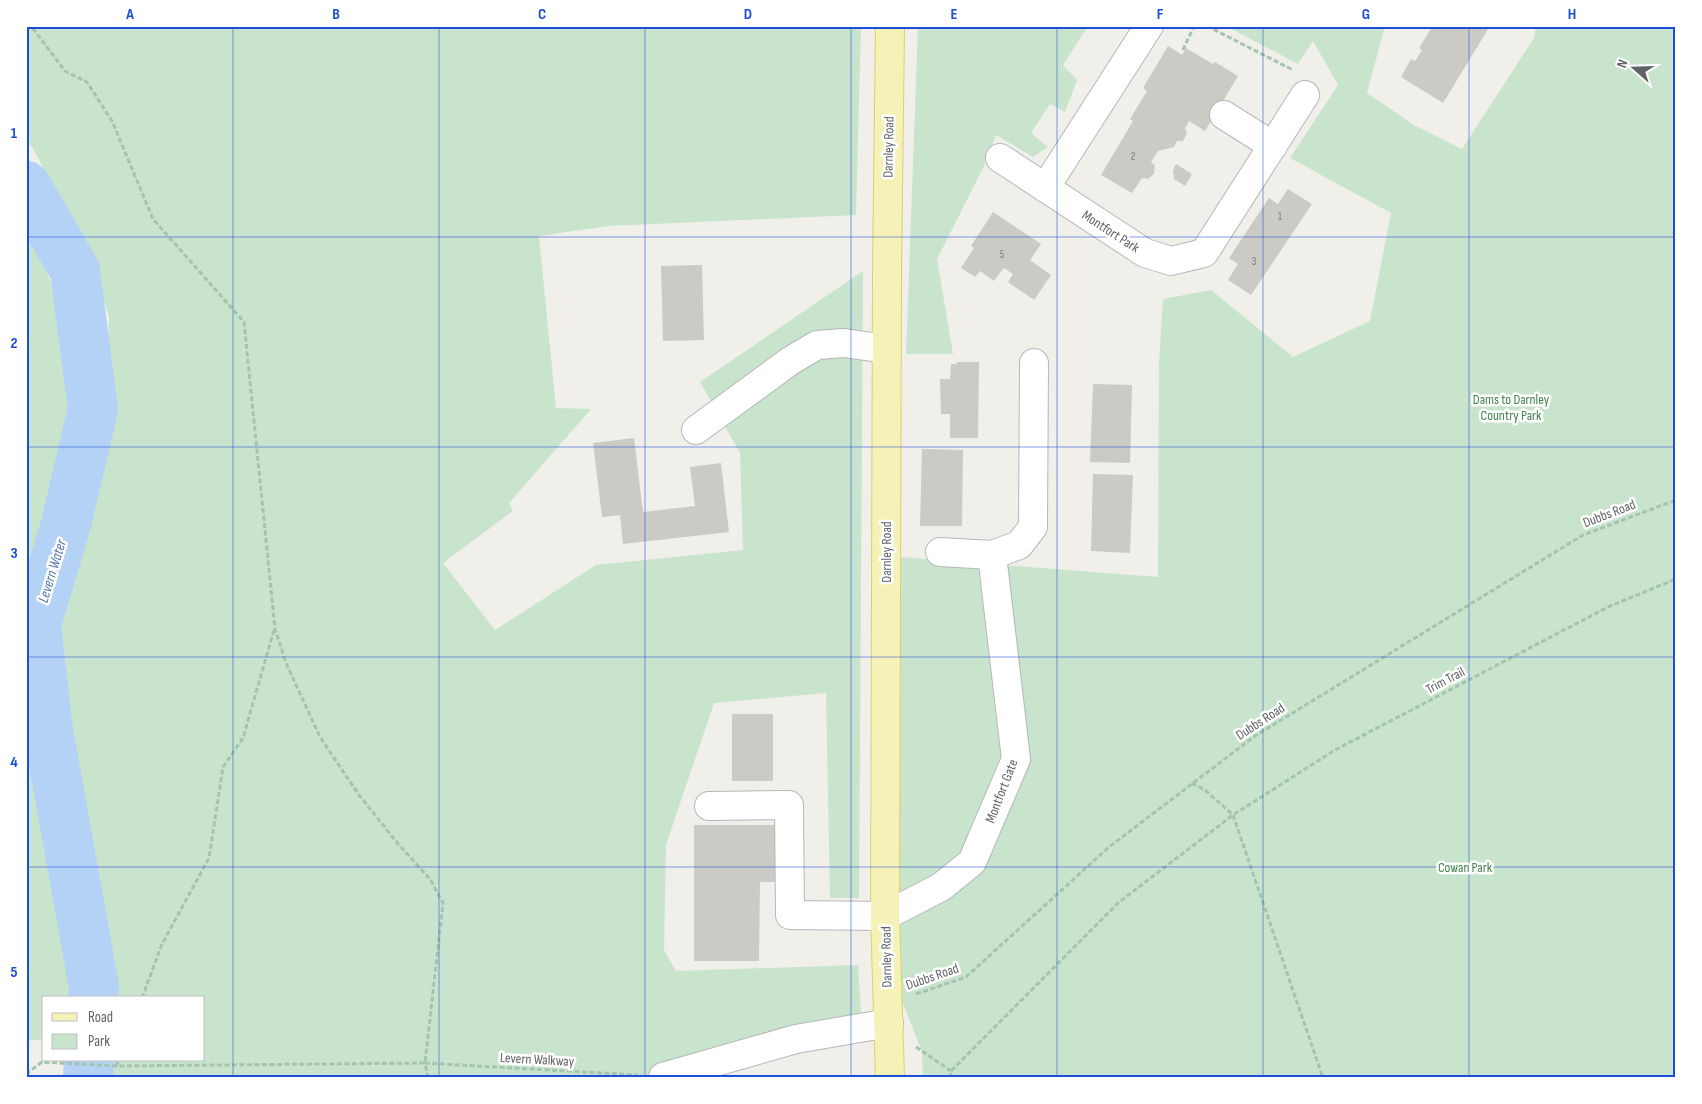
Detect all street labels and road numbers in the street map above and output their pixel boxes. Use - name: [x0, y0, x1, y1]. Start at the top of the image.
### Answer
- street label: Darnley Road: [879, 116, 898, 178]
- street label: Montfort Park: [1079, 207, 1143, 257]
- street label: Dubbs Road: [1580, 496, 1638, 531]
- street label: Darnley Road: [878, 521, 895, 583]
- street label: Trim Trail: [1423, 663, 1468, 698]
- street label: Dubbs Road: [1233, 699, 1288, 744]
- street label: Montfort Gate: [982, 757, 1021, 825]
- street label: Darnley Road: [877, 926, 896, 988]
- street label: Dubbs Road: [903, 959, 961, 993]
- street label: Levern Walkway: [499, 1049, 575, 1070]

